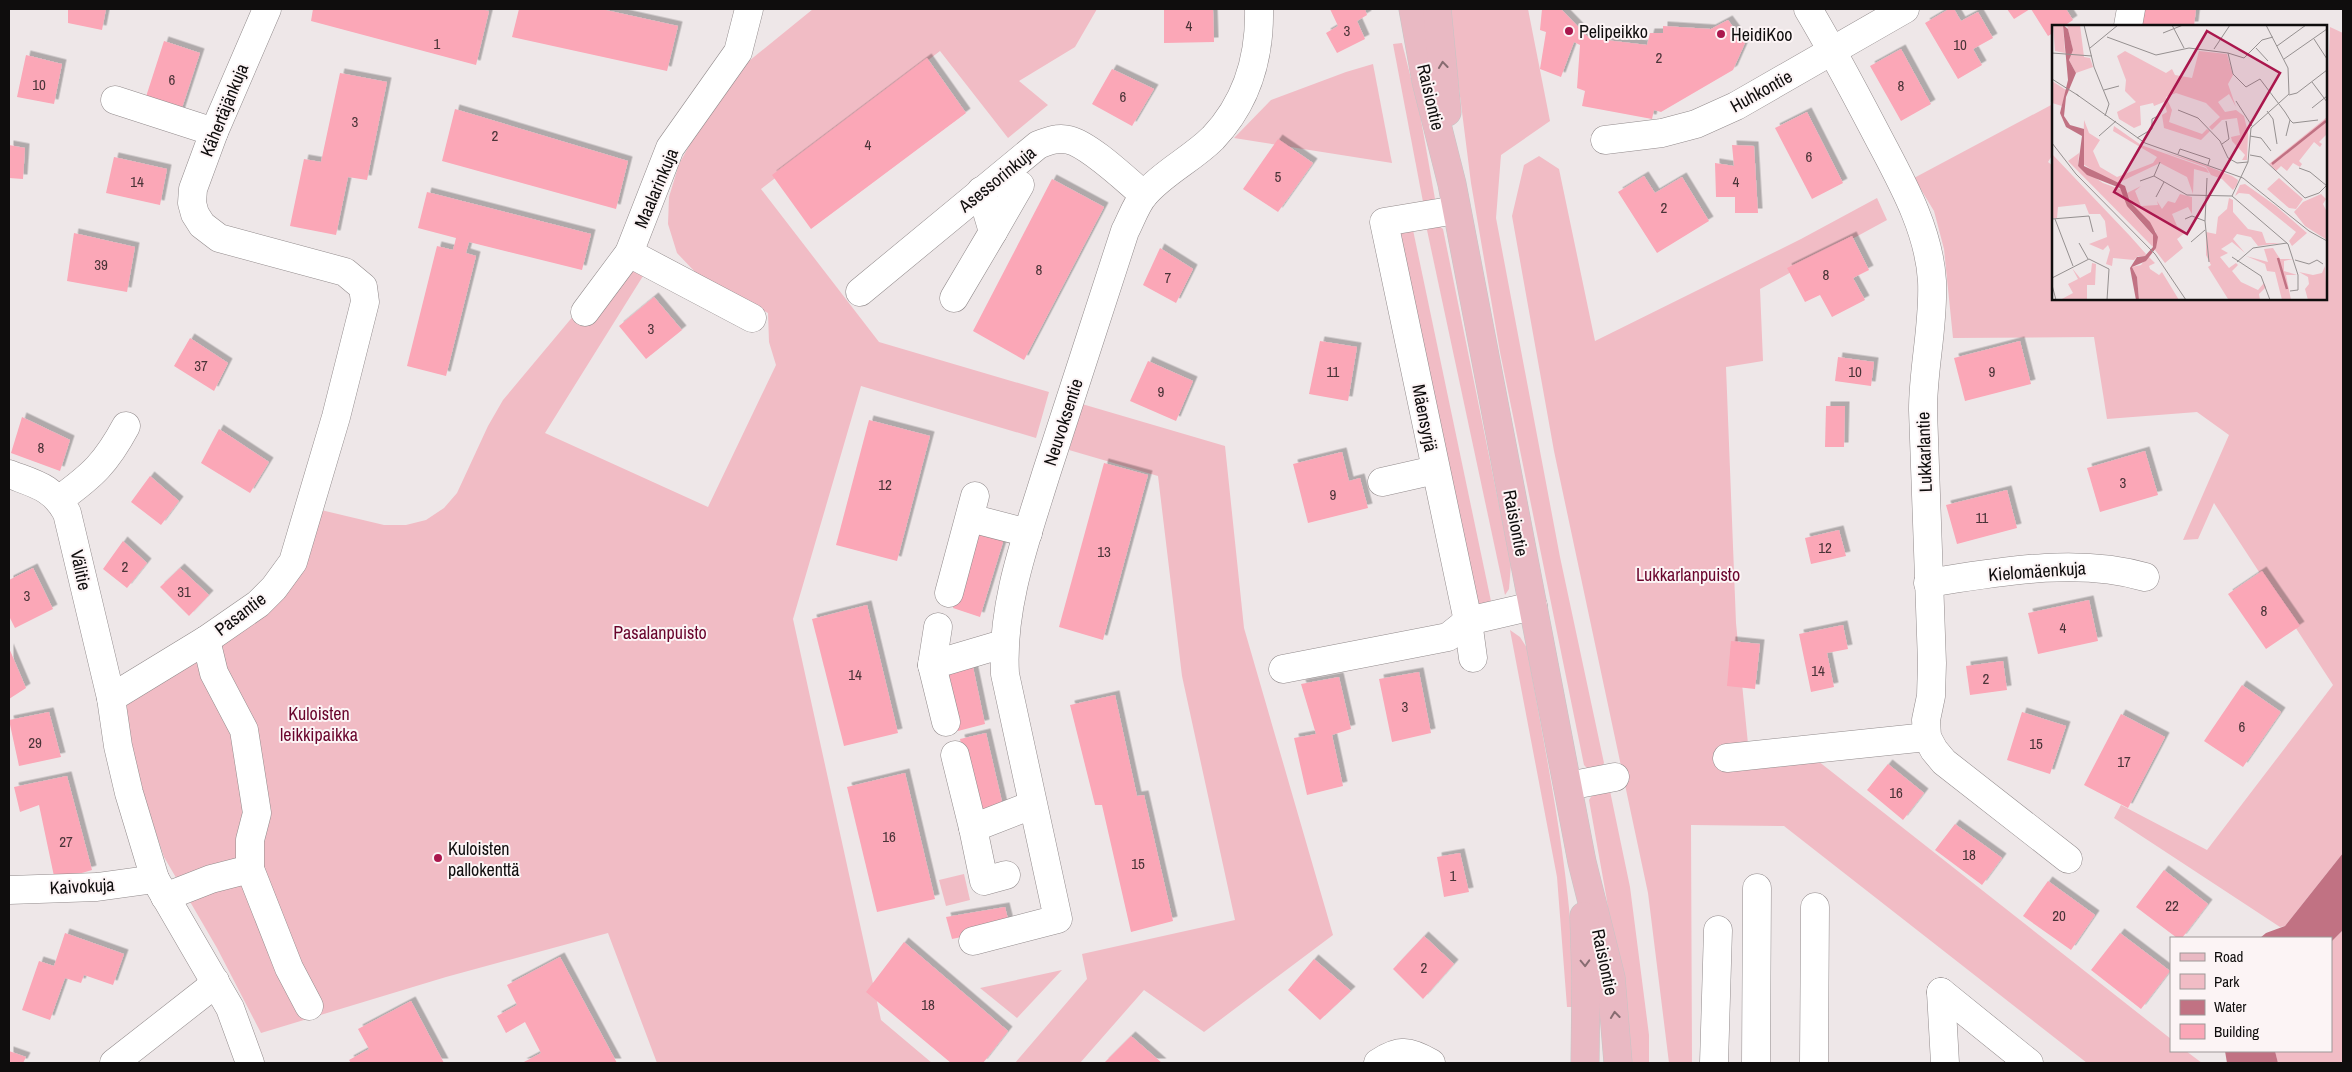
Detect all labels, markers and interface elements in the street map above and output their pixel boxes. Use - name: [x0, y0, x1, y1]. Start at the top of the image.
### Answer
- house number: 4: [1186, 15, 1193, 36]
- place label: Pelipeikko: [1579, 19, 1648, 44]
- house number: 3: [1344, 20, 1351, 41]
- place label: HeidiKoo: [1731, 22, 1793, 47]
- marker: Pelipeikko: [1563, 25, 1575, 37]
- inset map: [2052, 25, 2327, 300]
- marker: HeidiKoo: [1715, 28, 1727, 40]
- house number: 1: [434, 33, 441, 54]
- house number: 10: [1953, 34, 1967, 55]
- house number: 2: [1656, 47, 1663, 68]
- street label: Kähertäjänkuja: [194, 60, 254, 160]
- street label: Raisiontie: [1411, 61, 1451, 133]
- one-way arrow: [1438, 61, 1449, 69]
- street label: Huhkontie: [1726, 64, 1796, 118]
- house number: 6: [169, 69, 176, 90]
- house number: 10: [32, 74, 46, 95]
- house number: 8: [1898, 75, 1905, 96]
- house number: 6: [1120, 86, 1127, 107]
- house number: 3: [352, 111, 359, 132]
- house number: 2: [492, 125, 499, 146]
- house number: 4: [865, 134, 872, 155]
- street label: Asessorinkuja: [952, 140, 1041, 219]
- street label: Maalarinkuja: [628, 144, 684, 232]
- house number: 6: [1806, 146, 1813, 167]
- house number: 5: [1275, 166, 1282, 187]
- house number: 14: [130, 171, 144, 192]
- house number: 4: [1733, 171, 1740, 192]
- house number: 2: [1661, 197, 1668, 218]
- house number: 39: [94, 254, 108, 275]
- house number: 8: [1036, 259, 1043, 280]
- house number: 8: [1823, 264, 1830, 285]
- house number: 7: [1165, 267, 1172, 288]
- house number: 3: [648, 318, 655, 339]
- house number: 37: [194, 355, 208, 376]
- house number: 11: [1327, 361, 1340, 382]
- house number: 10: [1848, 361, 1862, 382]
- house number: 9: [1989, 361, 1996, 382]
- street label: Neuvoksentie: [1037, 375, 1089, 469]
- house number: 9: [1158, 381, 1165, 402]
- street label: Mäensyrjä: [1406, 382, 1444, 454]
- street label: Lukkarlantie: [1910, 411, 1938, 493]
- house number: 8: [38, 437, 45, 458]
- house number: 3: [2120, 472, 2127, 493]
- house number: 12: [878, 474, 892, 495]
- house number: 9: [1330, 484, 1337, 505]
- street label: Raisiontie: [1497, 488, 1535, 558]
- house number: 11: [1976, 507, 1989, 528]
- house number: 12: [1818, 537, 1832, 558]
- house number: 13: [1097, 541, 1111, 562]
- street label: Välitie: [65, 547, 97, 593]
- street label: Kielomäenkuja: [1987, 555, 2087, 587]
- house number: 2: [122, 556, 129, 577]
- park label: Lukkarlanpuisto: [1636, 562, 1740, 587]
- house number: 31: [177, 581, 191, 602]
- house number: 3: [24, 585, 31, 606]
- street label: Pasantie: [209, 586, 271, 642]
- house number: 8: [2261, 600, 2268, 621]
- house number: 4: [2060, 617, 2067, 638]
- park label: Pasalanpuisto: [613, 620, 707, 645]
- house number: 14: [1811, 660, 1825, 681]
- house number: 14: [848, 664, 862, 685]
- house number: 2: [1983, 668, 1990, 689]
- house number: 3: [1402, 696, 1409, 717]
- park label: Kuloisten leikkipaikka: [280, 701, 358, 747]
- house number: 6: [2239, 716, 2246, 737]
- house number: 29: [28, 732, 42, 753]
- house number: 15: [2029, 733, 2043, 754]
- house number: 17: [2117, 751, 2131, 772]
- house number: 16: [1889, 782, 1903, 803]
- house number: 16: [882, 826, 896, 847]
- house number: 27: [59, 831, 73, 852]
- place label: Kuloisten pallokenttä: [448, 836, 519, 882]
- house number: 18: [1962, 844, 1976, 865]
- marker: Kuloisten pallokenttä: [432, 852, 444, 864]
- house number: 15: [1131, 853, 1145, 874]
- house number: 1: [1450, 865, 1457, 886]
- street label: Kaivokuja: [49, 872, 115, 900]
- house number: 22: [2165, 895, 2179, 916]
- house number: 20: [2052, 905, 2066, 926]
- street label: Raisiontie: [1586, 926, 1624, 998]
- legend: [2170, 937, 2332, 1052]
- text: Road: [2214, 946, 2243, 967]
- house number: 2: [1421, 957, 1428, 978]
- one-way arrow: [1580, 959, 1591, 967]
- text: Park: [2214, 971, 2240, 992]
- house number: 18: [921, 994, 935, 1015]
- text: Water: [2214, 996, 2246, 1017]
- one-way arrow: [1610, 1010, 1621, 1018]
- text: Building: [2214, 1021, 2259, 1042]

